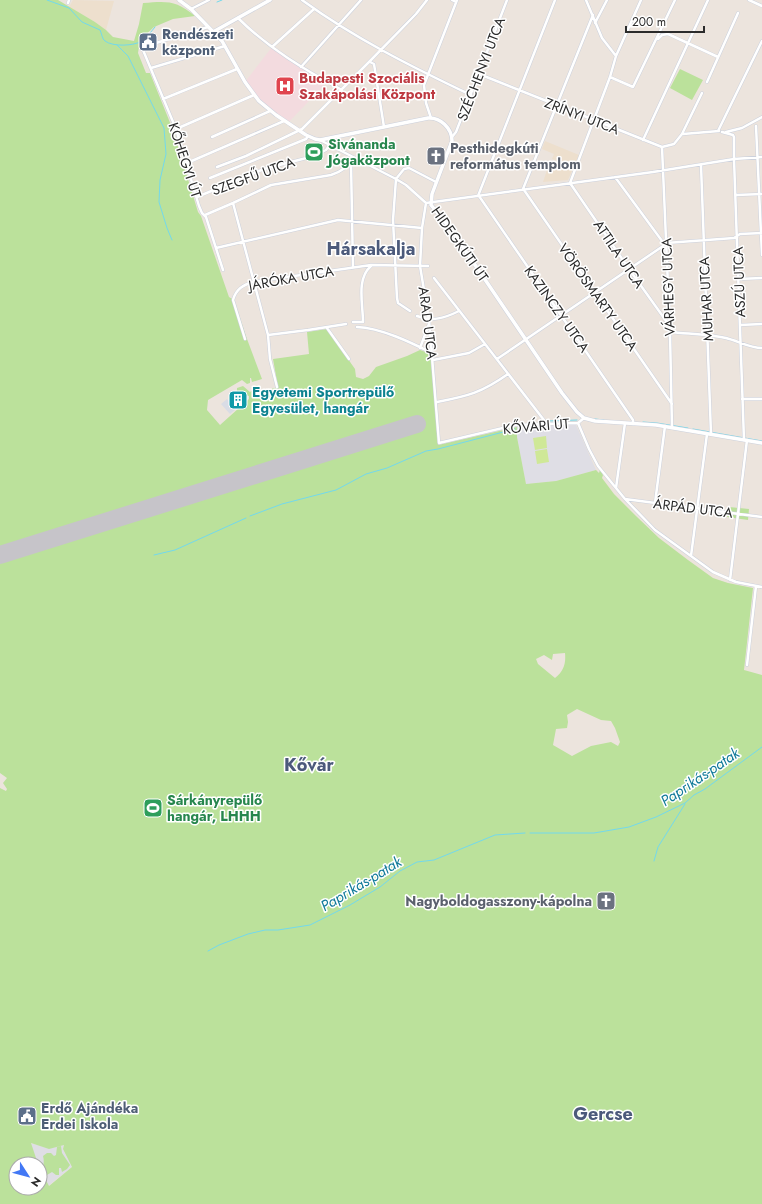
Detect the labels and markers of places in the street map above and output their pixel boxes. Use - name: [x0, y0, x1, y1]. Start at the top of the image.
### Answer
- place label: Rendészeti központ: [162, 24, 234, 60]
- public building icon: Rendészeti központ: [137, 31, 159, 53]
- place label: Budapesti Szociális Szakápolási Központ: [299, 68, 436, 104]
- hospital icon: Budapesti Szociális Szakápolási Központ: [274, 75, 296, 97]
- place label: Sivánanda Jógaközpont: [325, 134, 410, 170]
- place label: Pesthidegkúti református templom: [450, 138, 581, 174]
- sports icon: Sivánanda Jógaközpont: [303, 141, 325, 163]
- church icon: Pesthidegkúti református templom: [425, 145, 447, 167]
- place label: Egyetemi Sportrepülő Egyesület, hangár: [252, 382, 394, 418]
- building icon: Egyetemi Sportrepülő Egyesület, hangár: [227, 389, 249, 411]
- place label: Sárkányrepülő hangár, LHHH: [167, 790, 262, 826]
- sports icon: Sárkányrepülő hangár, LHHH: [142, 797, 164, 819]
- church icon: Nagyboldogasszony-kápolna: [595, 890, 617, 912]
- place label: Nagyboldogasszony-kápolna: [405, 891, 592, 911]
- place label: Erdő Ajándéka Erdei Iskola: [41, 1098, 138, 1134]
- public building icon: Erdő Ajándéka Erdei Iskola: [16, 1105, 38, 1127]

